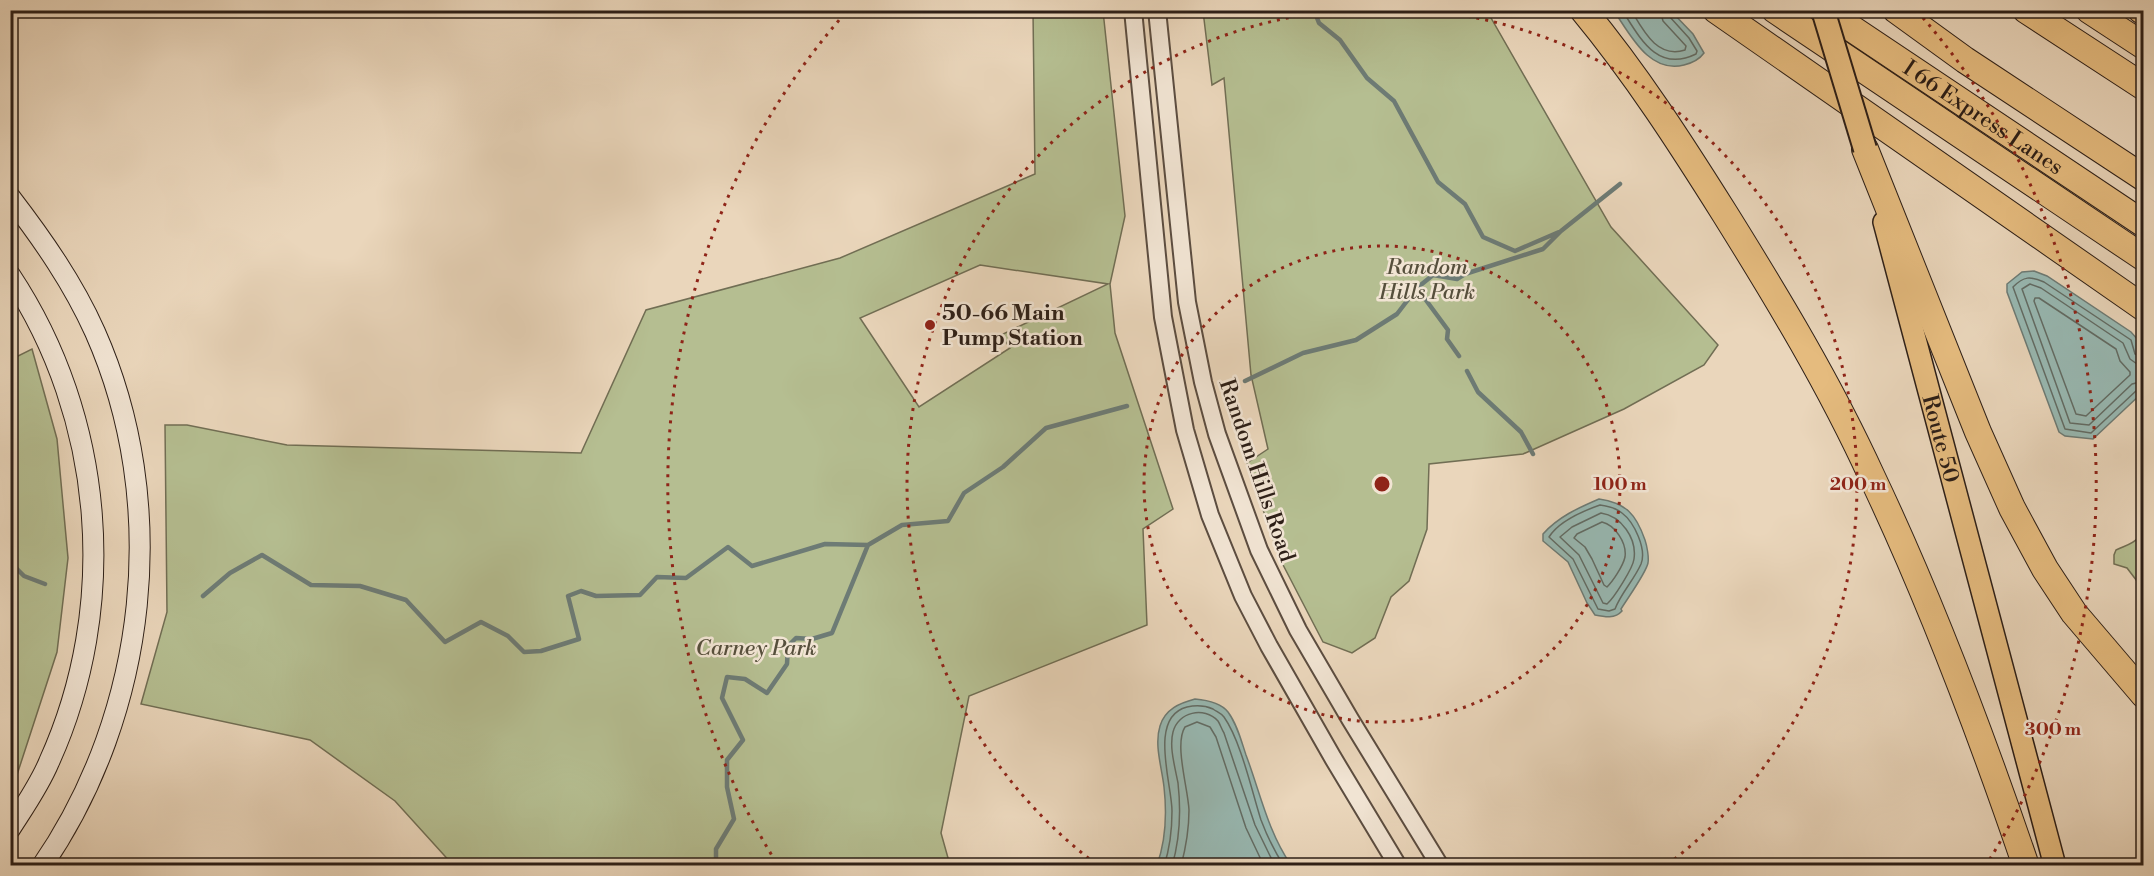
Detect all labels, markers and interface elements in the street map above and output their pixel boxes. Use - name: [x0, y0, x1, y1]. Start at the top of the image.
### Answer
- street label: I 66 Express Lanes: [1898, 55, 2068, 181]
- park label: Random Hills Park: [1378, 254, 1475, 306]
- place label: 50-66 Main Pump Station: [942, 300, 1083, 352]
- marker: 50-66 Main Pump Station: [923, 318, 937, 332]
- street label: Random Hills Road: [1213, 375, 1301, 566]
- street label: Route 50: [1915, 392, 1965, 486]
- text: 100 m: [1593, 473, 1647, 496]
- text: 200 m: [1830, 473, 1887, 496]
- centre of rings: [1372, 474, 1392, 494]
- park label: Carney Park: [695, 635, 817, 662]
- text: 300 m: [2025, 718, 2082, 741]

